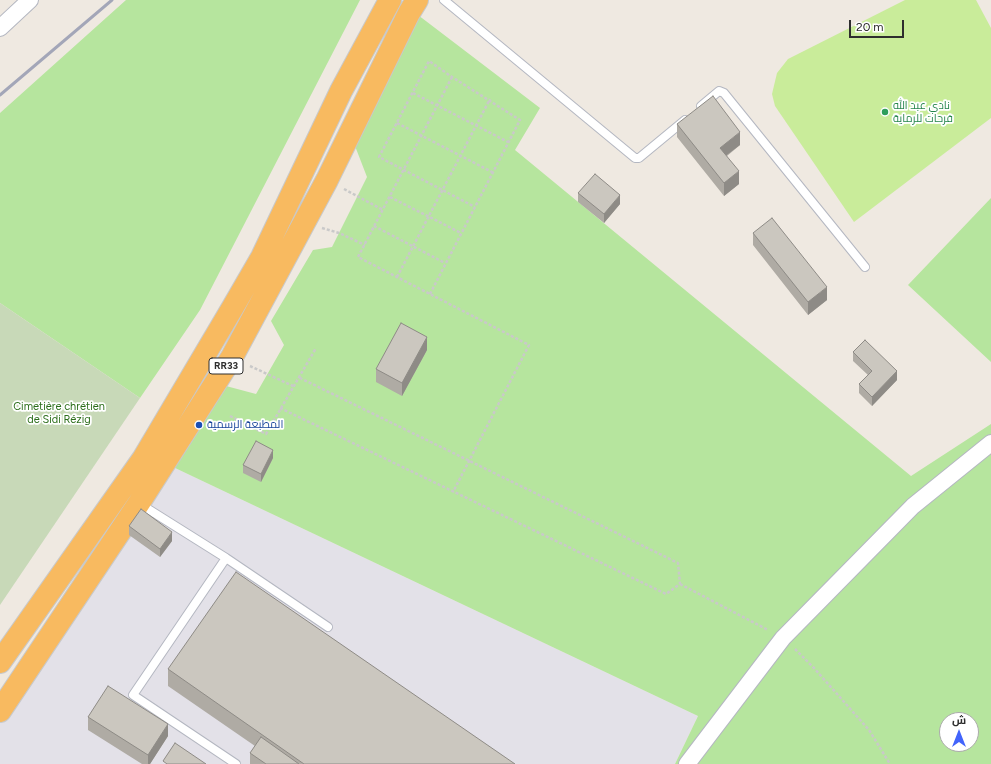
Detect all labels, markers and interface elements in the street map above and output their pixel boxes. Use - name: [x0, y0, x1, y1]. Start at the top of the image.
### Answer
- scale bar: [851, 12, 906, 38]
- text: 20 m: [856, 20, 884, 34]
- place label: نادي عبد الله فرحات للرماية: [893, 99, 953, 125]
- marker: نادي عبد الله فرحات للرماية: [880, 107, 890, 117]
- road number: RR33: [209, 358, 243, 374]
- park label: Cimetière chrétien de Sidi Rézig: [13, 400, 105, 426]
- place label: المطبعة الرسمية: [207, 418, 283, 432]
- marker: المطبعة الرسمية: [194, 420, 204, 430]
- north arrow: [939, 712, 979, 752]
- text: ش: [952, 714, 966, 727]

